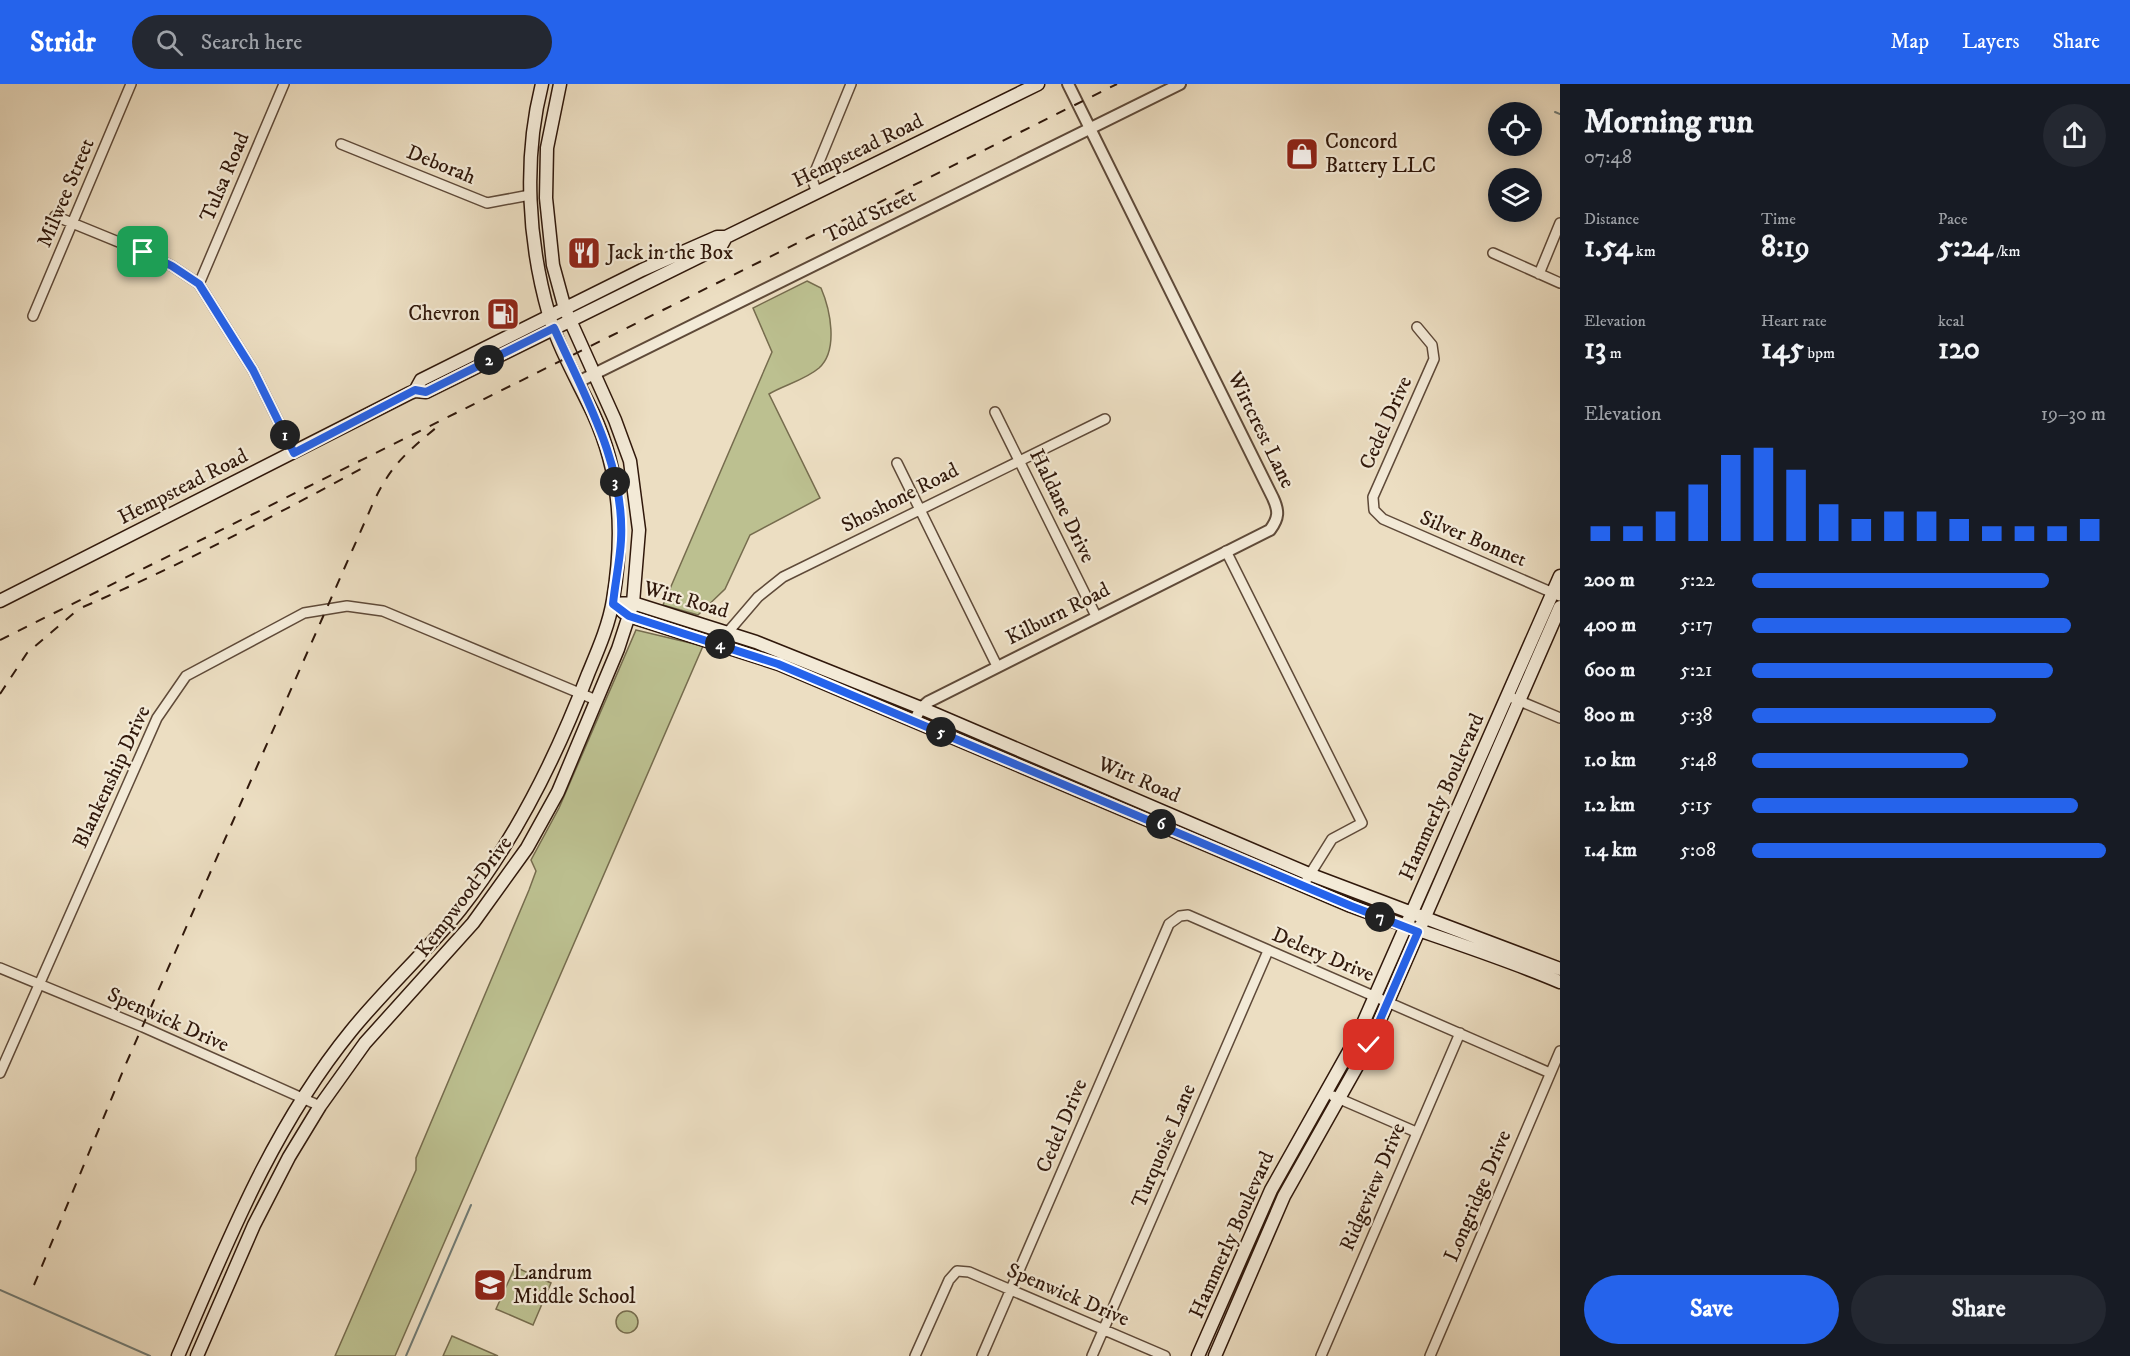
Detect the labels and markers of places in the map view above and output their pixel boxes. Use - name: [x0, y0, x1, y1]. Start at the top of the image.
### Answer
- place label: Concord Battery LLC: [1325, 129, 1436, 179]
- shop icon: Concord Battery LLC: [1284, 136, 1320, 172]
- pin: [117, 226, 168, 277]
- restaurant icon: Jack in the Box: [566, 235, 602, 271]
- place label: Jack in the Box: [605, 240, 733, 266]
- fuel station icon: Chevron: [485, 296, 521, 332]
- place label: Chevron: [408, 301, 480, 327]
- pin: 2: [474, 345, 504, 375]
- pin: 1: [270, 420, 300, 450]
- pin: 3: [600, 467, 630, 497]
- pin: 4: [705, 629, 735, 659]
- pin: 5: [926, 717, 956, 747]
- pin: 6: [1146, 809, 1176, 839]
- pin: 7: [1365, 902, 1395, 932]
- pin: [1343, 1019, 1394, 1070]
- place label: Landrum Middle School: [513, 1260, 636, 1310]
- school or university icon: Landrum Middle School: [472, 1267, 508, 1303]

